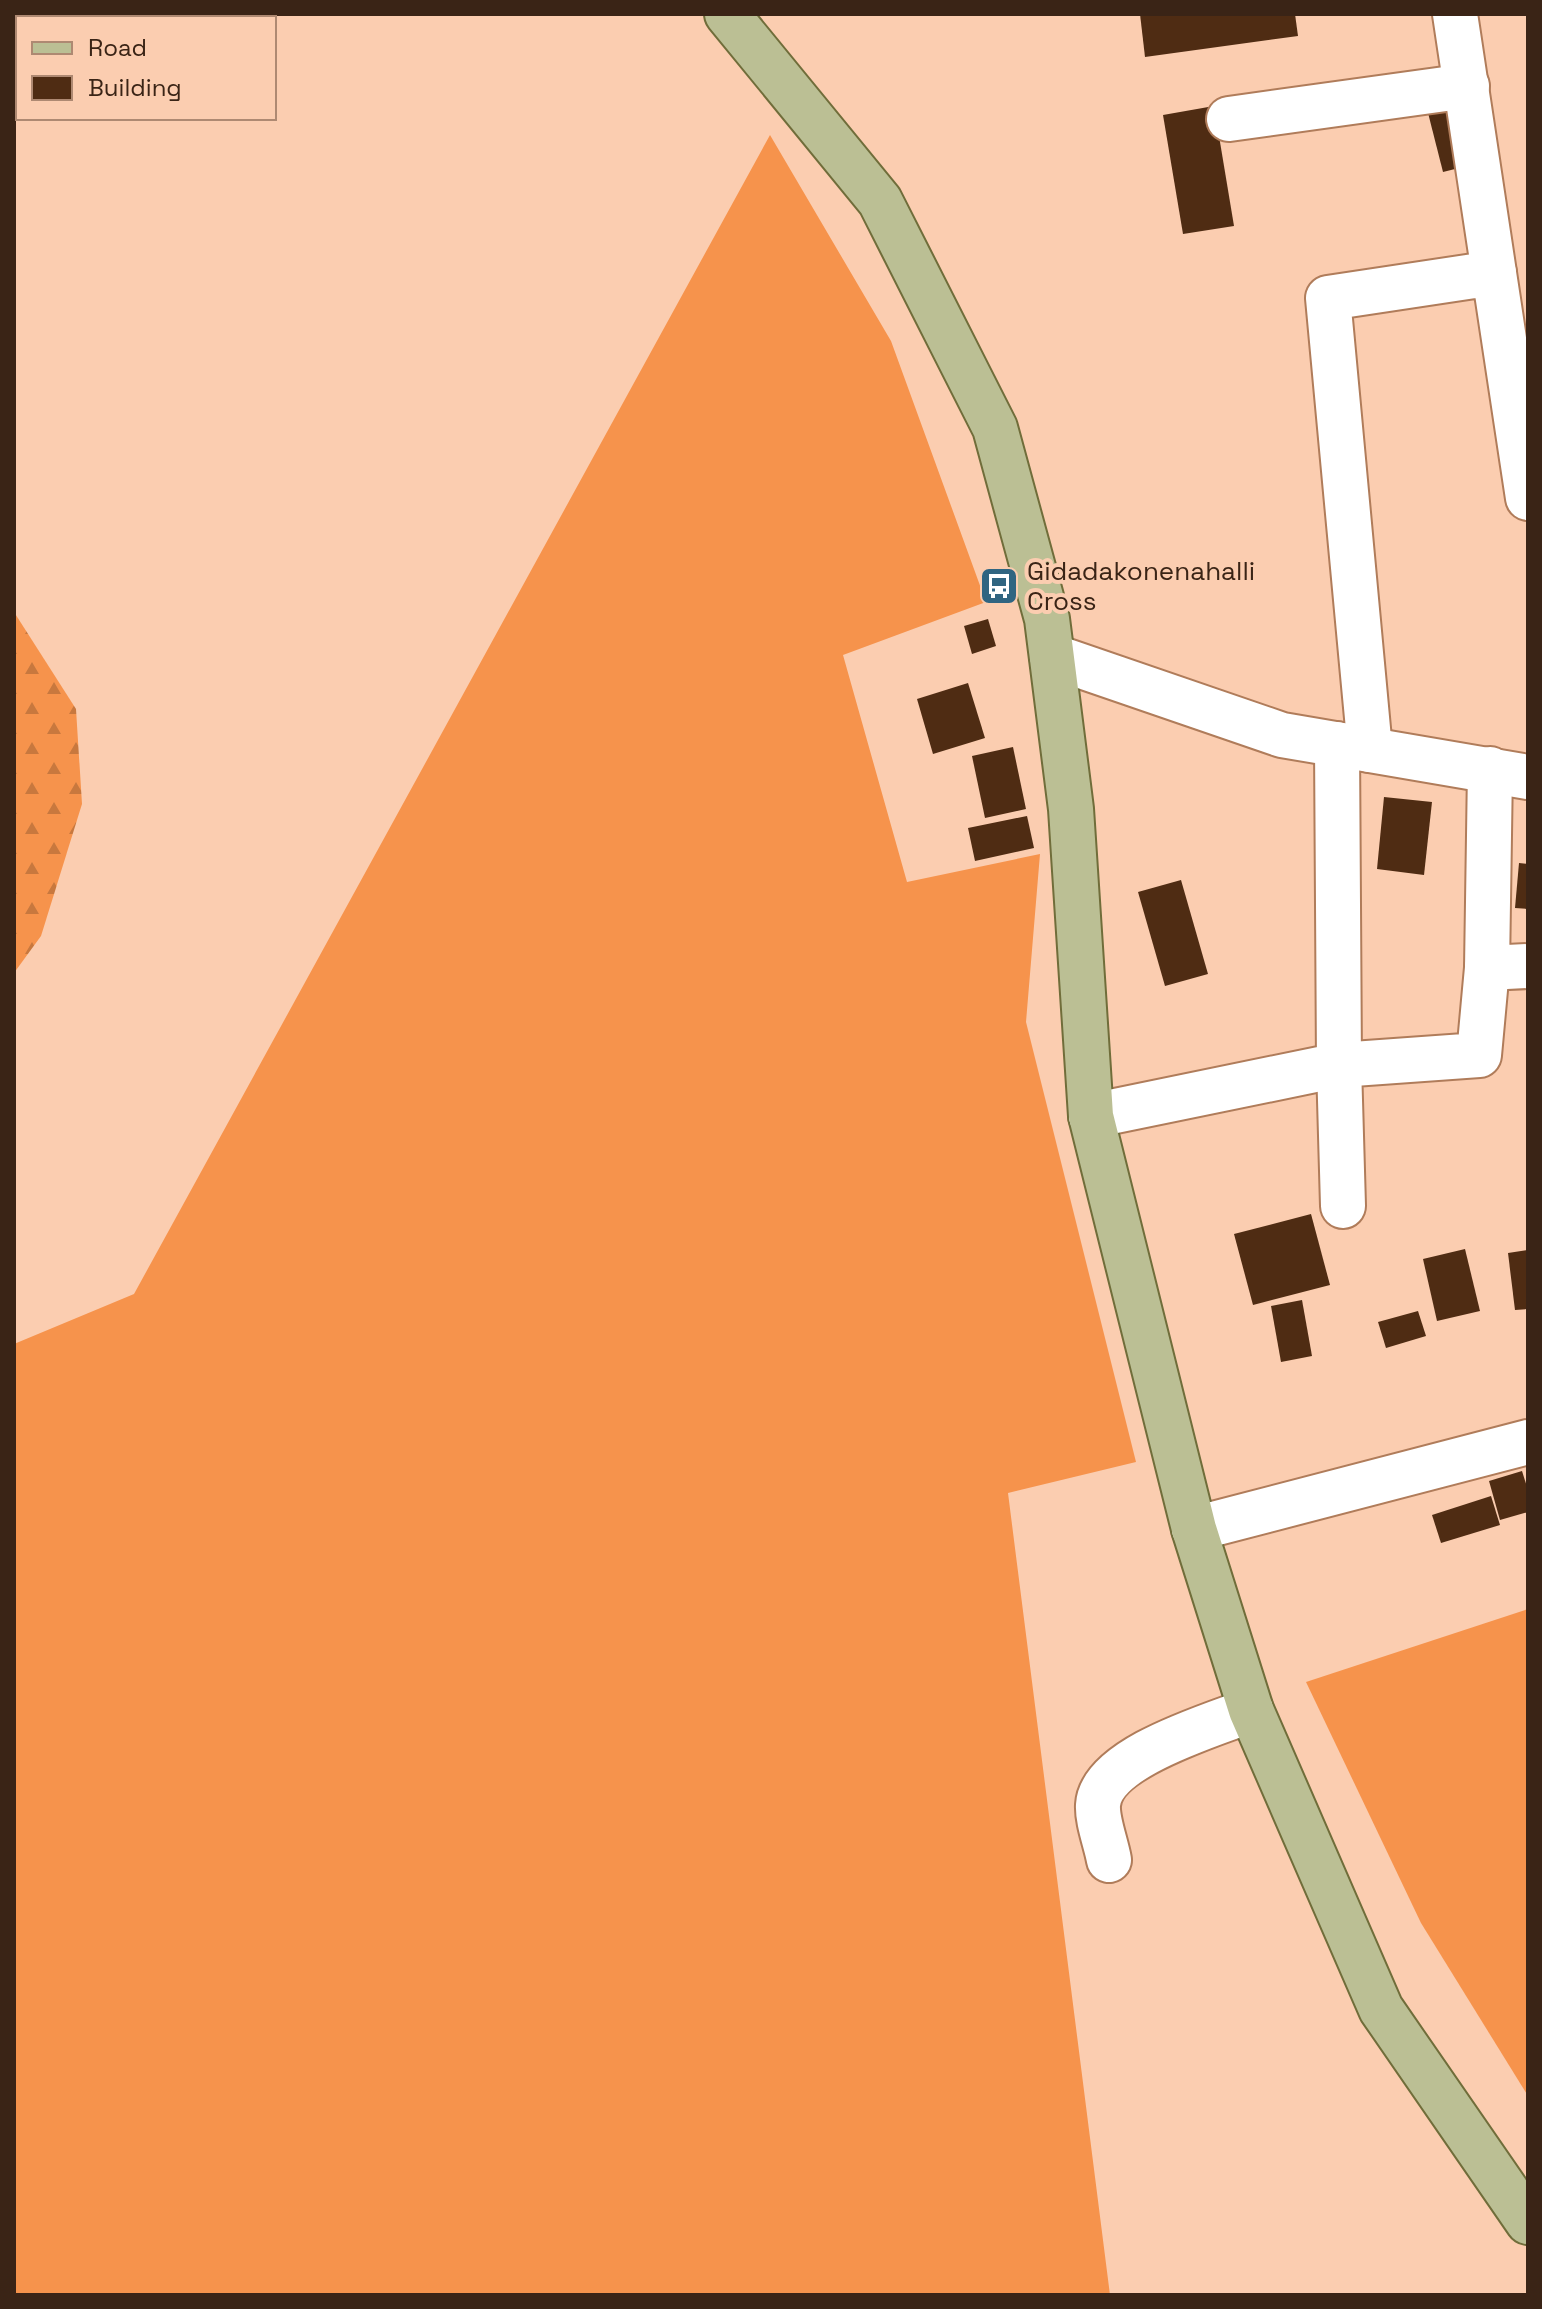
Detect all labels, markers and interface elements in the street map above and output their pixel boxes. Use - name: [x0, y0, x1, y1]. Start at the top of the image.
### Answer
- legend: [16, 16, 276, 120]
- text: Road: [88, 32, 147, 63]
- text: Building: [88, 72, 182, 103]
- place label: Gidadakonenahalli Cross: [1027, 554, 1255, 618]
- bus stop icon: Gidadakonenahalli Cross: [978, 565, 1020, 607]

